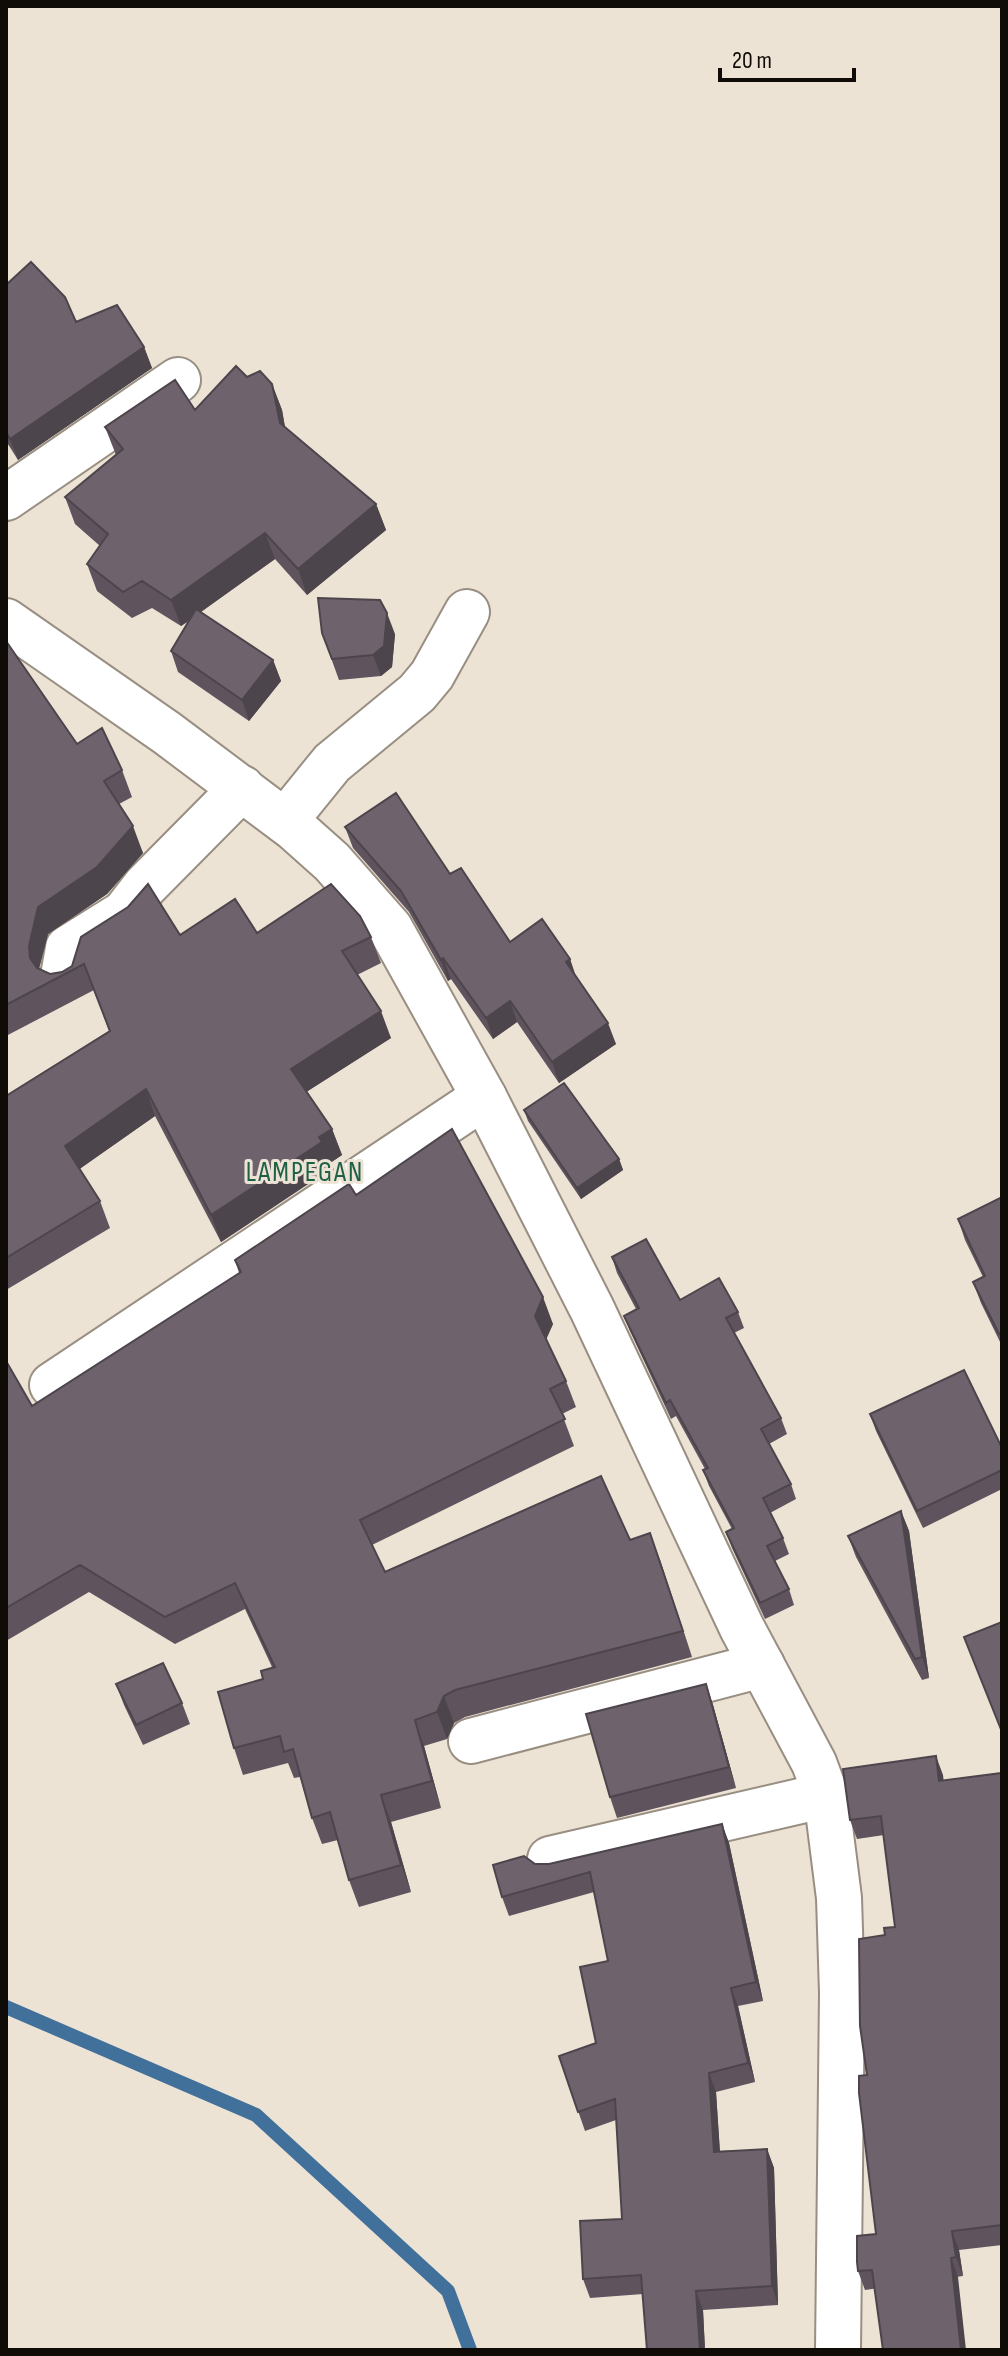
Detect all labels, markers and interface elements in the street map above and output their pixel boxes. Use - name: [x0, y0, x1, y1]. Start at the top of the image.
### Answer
- scale bar: [720, 32, 854, 82]
- text: 20 m: [732, 46, 772, 75]
- district label: LAMPEGAN: [246, 1156, 364, 1189]

